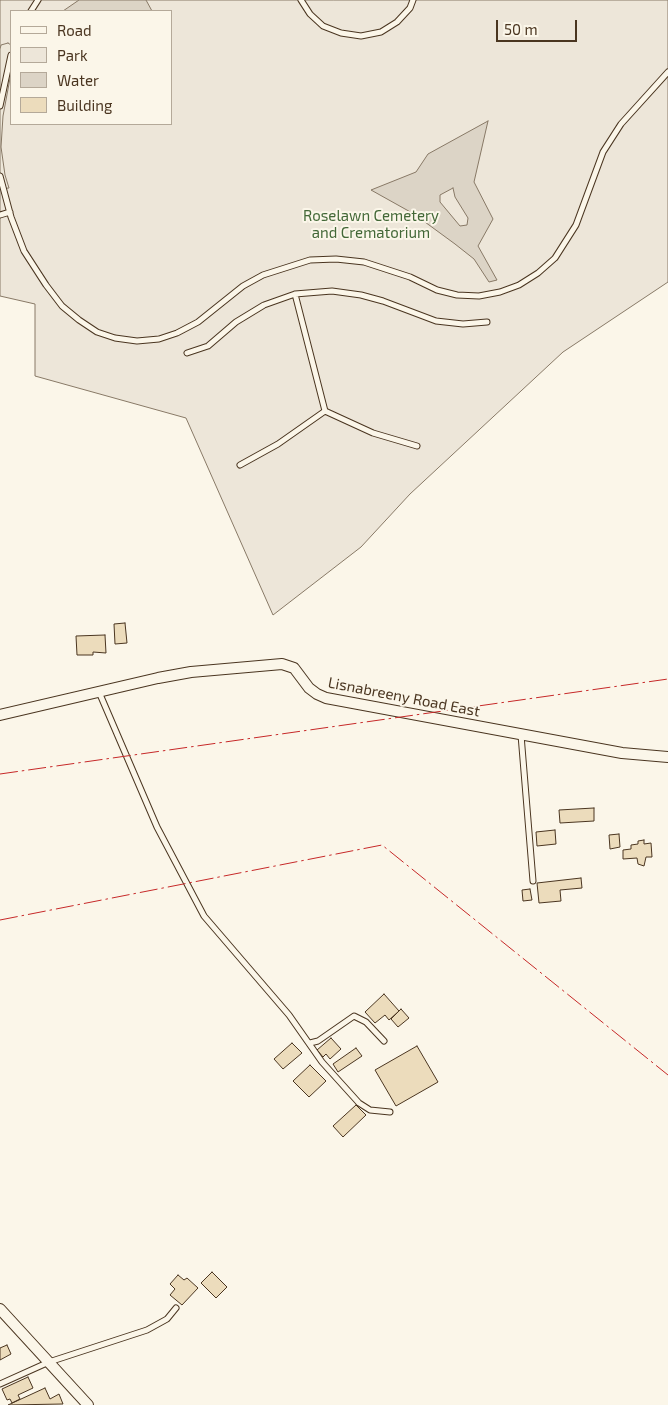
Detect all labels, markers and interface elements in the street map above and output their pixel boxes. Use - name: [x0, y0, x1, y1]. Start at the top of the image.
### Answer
- legend: [10, 10, 172, 125]
- scale bar: [498, 10, 579, 42]
- text: 50 m: [504, 20, 538, 38]
- text: Road: [57, 21, 92, 39]
- text: Park: [57, 46, 88, 64]
- text: Water: [57, 71, 99, 89]
- text: Building: [57, 96, 112, 114]
- park label: Roselawn Cemetery and Crematorium: [303, 207, 439, 242]
- street label: Lisnabreeny Road East: [327, 673, 481, 721]

